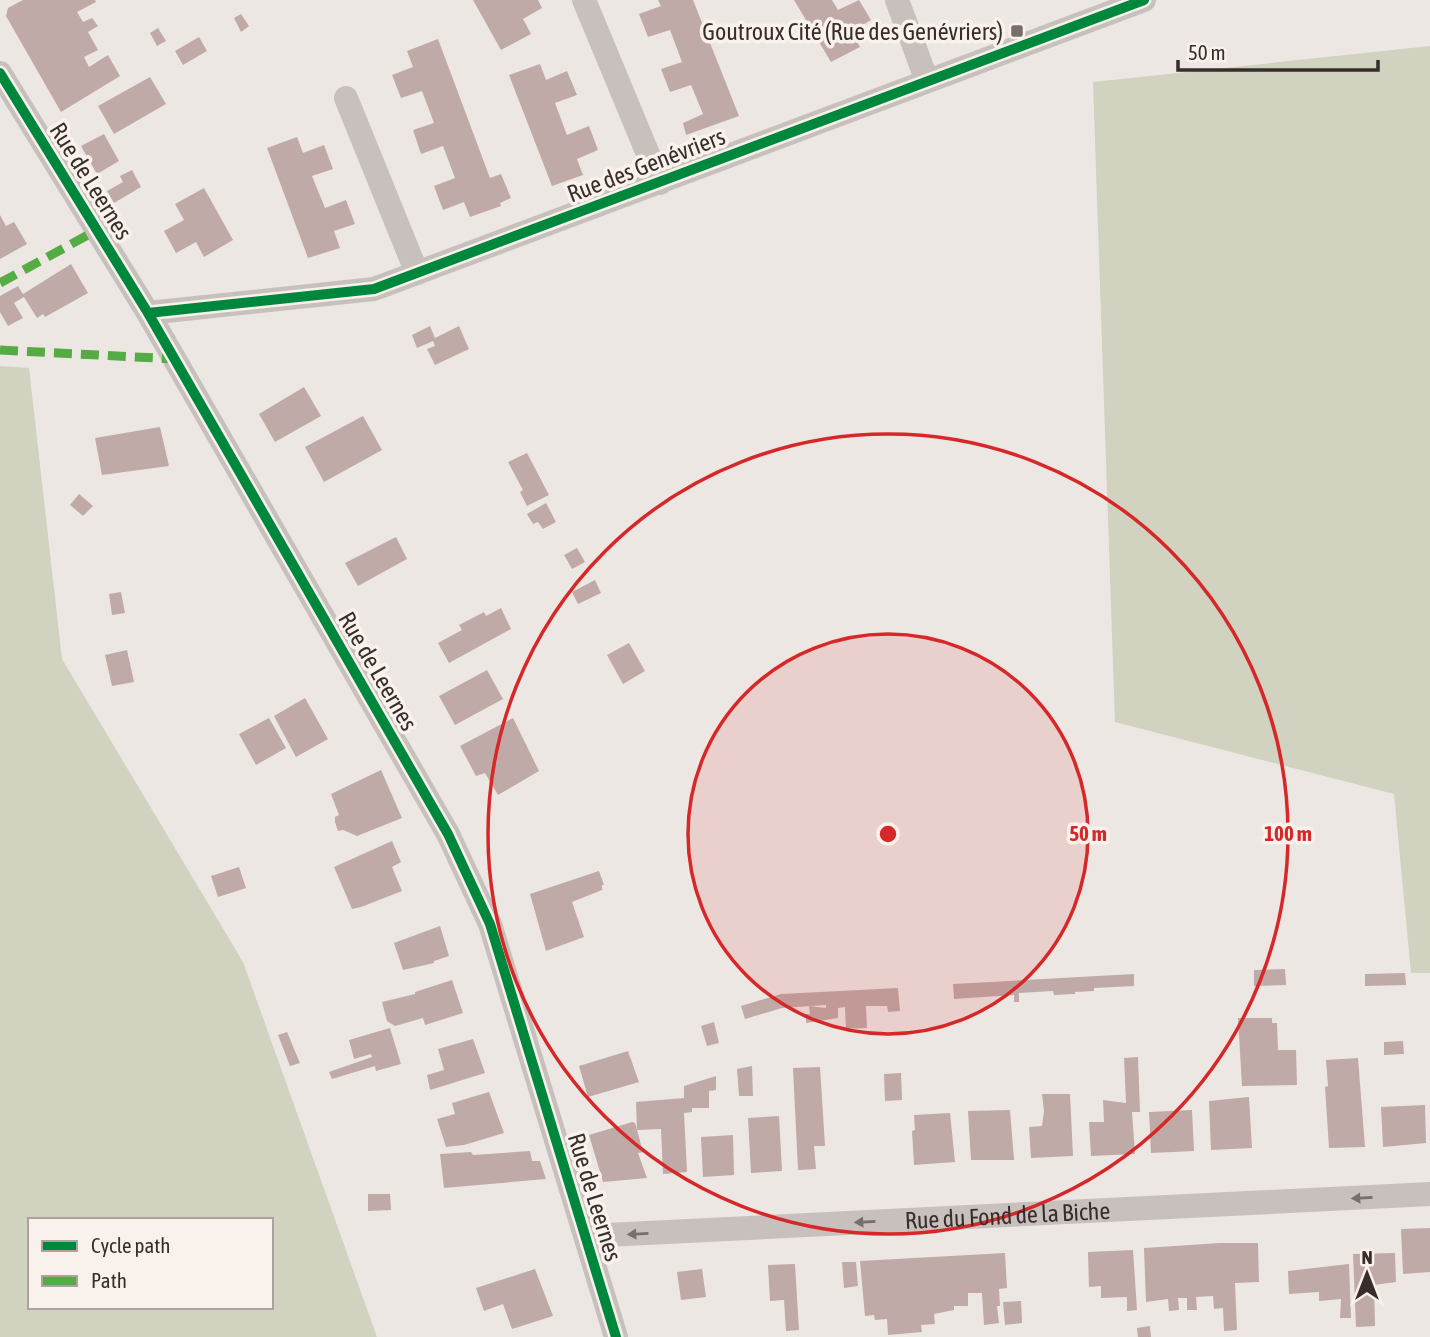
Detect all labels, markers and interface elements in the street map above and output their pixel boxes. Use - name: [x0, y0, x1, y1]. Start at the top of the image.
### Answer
- place label: Goutroux Cité (Rue des Genévriers): [702, 18, 1003, 45]
- marker: Goutroux Cité (Rue des Genévriers): [1009, 23, 1025, 39]
- scale bar: [1178, 28, 1378, 72]
- text: 50 m: [1188, 40, 1226, 64]
- street label: Rue de Leernes: [44, 118, 138, 244]
- street label: Rue des Genévriers: [563, 123, 729, 207]
- street label: Rue de Leernes: [333, 607, 423, 735]
- text: 50 m: [1069, 821, 1107, 845]
- text: 100 m: [1264, 821, 1312, 845]
- centre of rings: [876, 822, 900, 846]
- street label: Rue de Leernes: [563, 1130, 627, 1264]
- one-way arrow: [1351, 1192, 1373, 1203]
- street label: Rue du Fond de la Biche: [904, 1196, 1111, 1234]
- one-way arrow: [854, 1217, 876, 1228]
- legend: [28, 1218, 273, 1309]
- one-way arrow: [627, 1228, 649, 1239]
- text: Cycle path: [91, 1233, 170, 1257]
- north arrow: [1332, 1239, 1402, 1309]
- text: N: [1361, 1246, 1373, 1268]
- text: Path: [91, 1268, 127, 1292]

